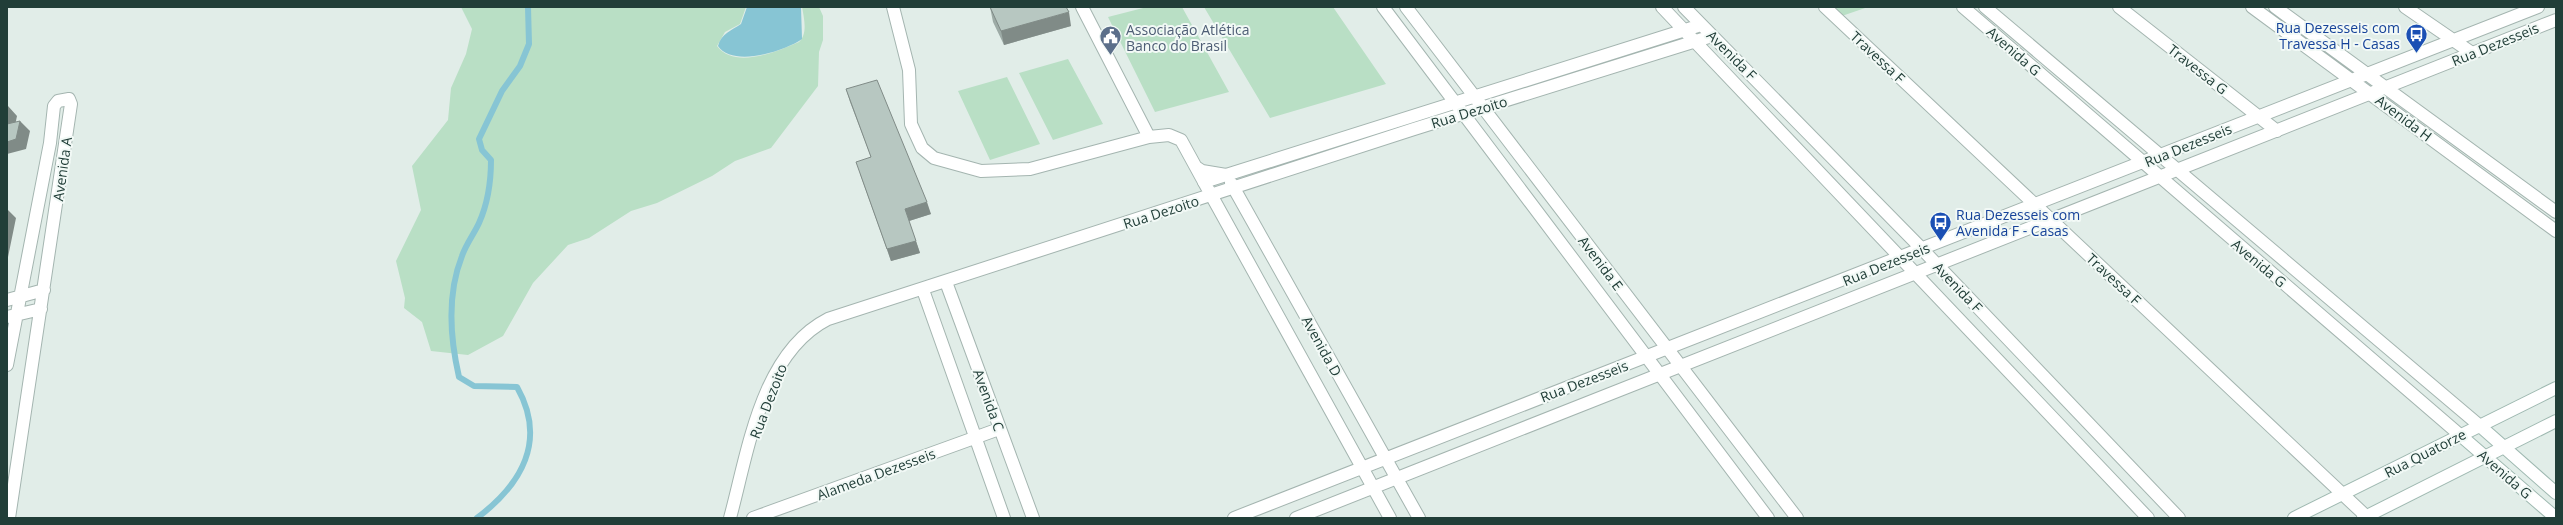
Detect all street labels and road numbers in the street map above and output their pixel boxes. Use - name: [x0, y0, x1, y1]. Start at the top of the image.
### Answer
- street label: Rua Dezesseis: [2449, 18, 2542, 70]
- street label: Avenida G: [1983, 22, 2045, 80]
- street label: Avenida F: [1703, 26, 1761, 84]
- street label: Travessa F: [1847, 27, 1909, 87]
- street label: Travessa G: [2164, 40, 2232, 98]
- street label: Rua Dezoito: [1429, 91, 1509, 133]
- street label: Avenida H: [2372, 91, 2436, 145]
- street label: Rua Dezesseis: [2142, 119, 2235, 171]
- street label: Avenida A: [48, 136, 76, 202]
- street label: Rua Dezoito: [1121, 191, 1201, 233]
- street label: Avenida E: [1574, 232, 1628, 294]
- street label: Avenida G: [2228, 235, 2290, 291]
- street label: Rua Dezesseis: [1840, 238, 1933, 290]
- street label: Travessa F: [2083, 249, 2145, 309]
- street label: Avenida F: [1929, 258, 1987, 316]
- street label: Avenida D: [1298, 313, 1346, 379]
- street label: Rua Dezesseis: [1537, 355, 1631, 406]
- street label: Rua Dezoito: [745, 361, 791, 441]
- street label: Avenida C: [969, 366, 1009, 434]
- street label: Rua Quatorze: [2381, 424, 2469, 482]
- street label: Alameda Dezesseis: [814, 444, 938, 504]
- street label: Avenida G: [2474, 445, 2536, 503]

